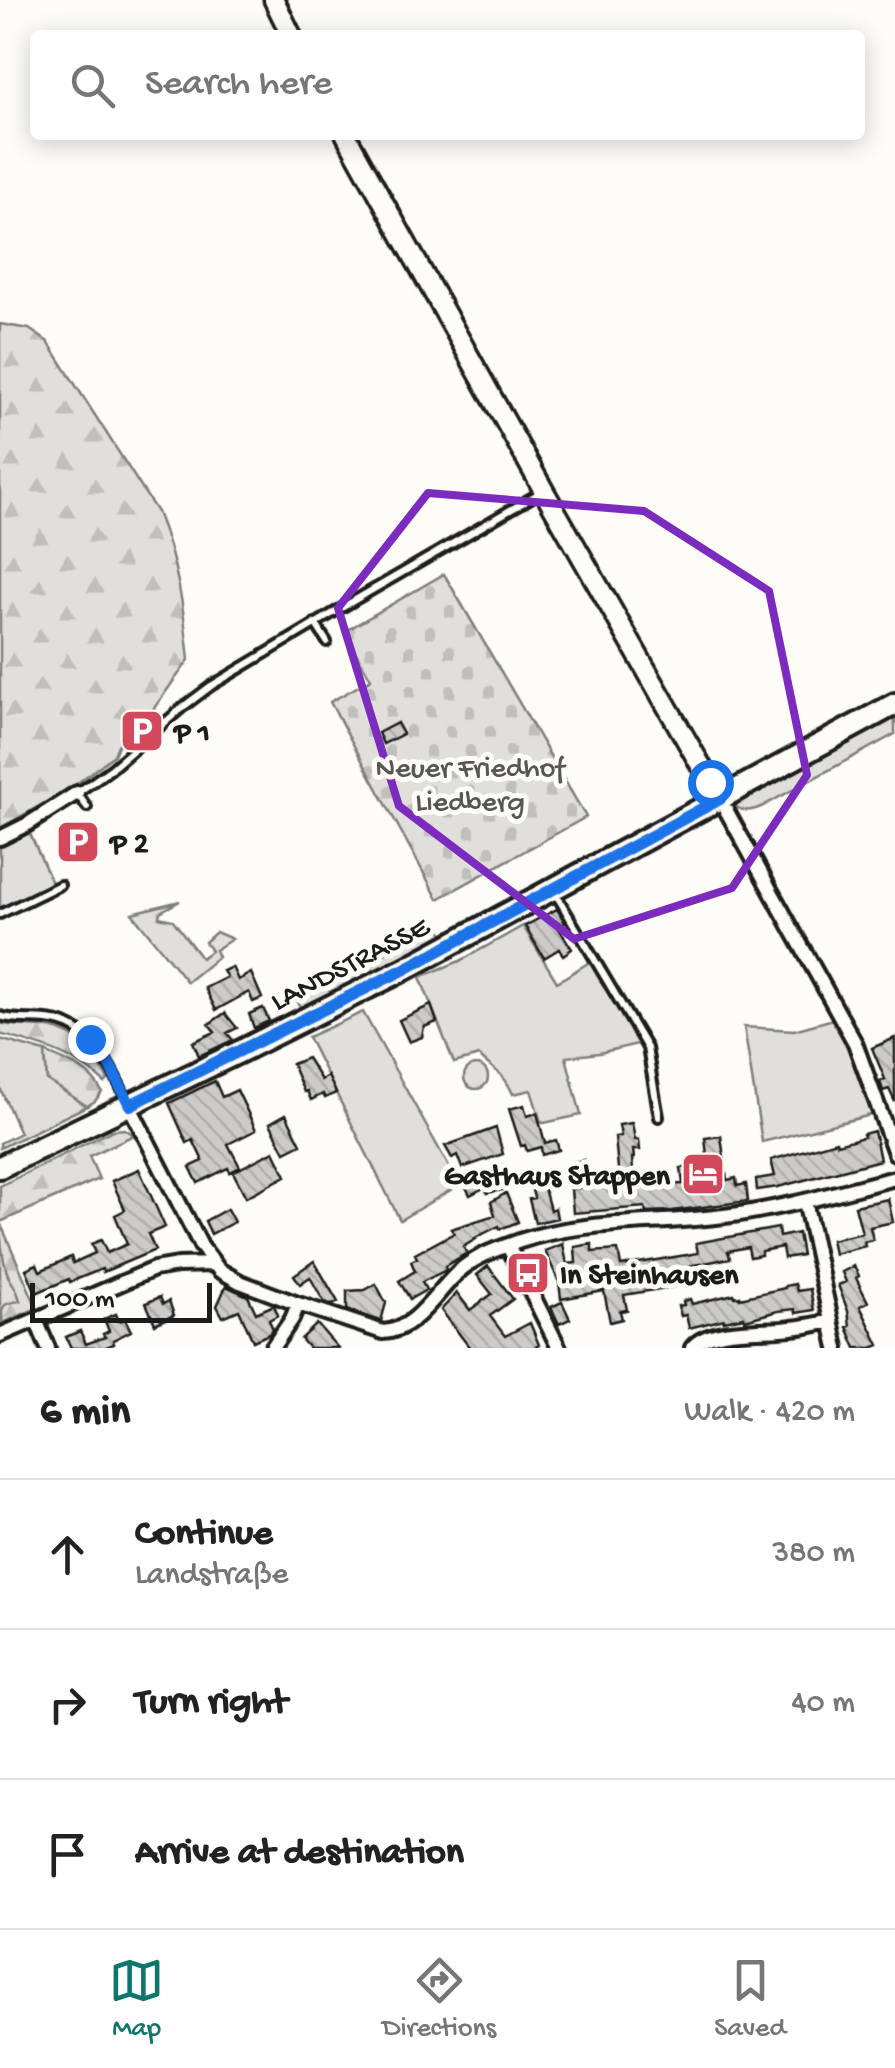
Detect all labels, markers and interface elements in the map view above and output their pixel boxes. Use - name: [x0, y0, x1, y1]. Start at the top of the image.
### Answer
- search box: [30, 30, 865, 140]
- icon: search: [65, 58, 120, 113]
- text: Search here: [145, 63, 332, 107]
- parking icon: P 1: [119, 708, 165, 754]
- place label: P 1: [172, 718, 210, 753]
- park label: Neuer Friedhof Liedberg: [376, 753, 567, 822]
- route start: [688, 760, 734, 806]
- parking icon: P 2: [55, 819, 101, 865]
- place label: P 2: [108, 829, 149, 864]
- street label: LANDSTRASSE: [266, 911, 437, 1021]
- route end: [68, 1017, 114, 1063]
- hotel icon: Gasthaus Stappen: [680, 1151, 726, 1197]
- place label: Gasthaus Stappen: [444, 1161, 671, 1196]
- bus stop icon: In Steinhausen: [505, 1250, 551, 1296]
- place label: In Steinhausen: [560, 1260, 739, 1295]
- scale bar: [30, 1278, 212, 1322]
- text: 100 m: [45, 1284, 115, 1317]
- text: 6 min: [40, 1389, 130, 1438]
- text: Walk · 420 m: [684, 1394, 855, 1432]
- text: Continue: [135, 1513, 273, 1557]
- icon: ahead: [40, 1527, 95, 1582]
- text: 380 m: [772, 1535, 855, 1573]
- text: Landstraße: [135, 1557, 288, 1595]
- icon: right: [40, 1677, 95, 1732]
- text: Turn right: [135, 1682, 287, 1726]
- text: 40 m: [791, 1685, 855, 1723]
- icon: arrive: [40, 1827, 95, 1882]
- text: Arrive at destination: [135, 1832, 464, 1876]
- tab: Map: [109, 1953, 164, 2046]
- tab: Directions: [382, 1953, 496, 2046]
- tab: Saved: [714, 1953, 786, 2046]

